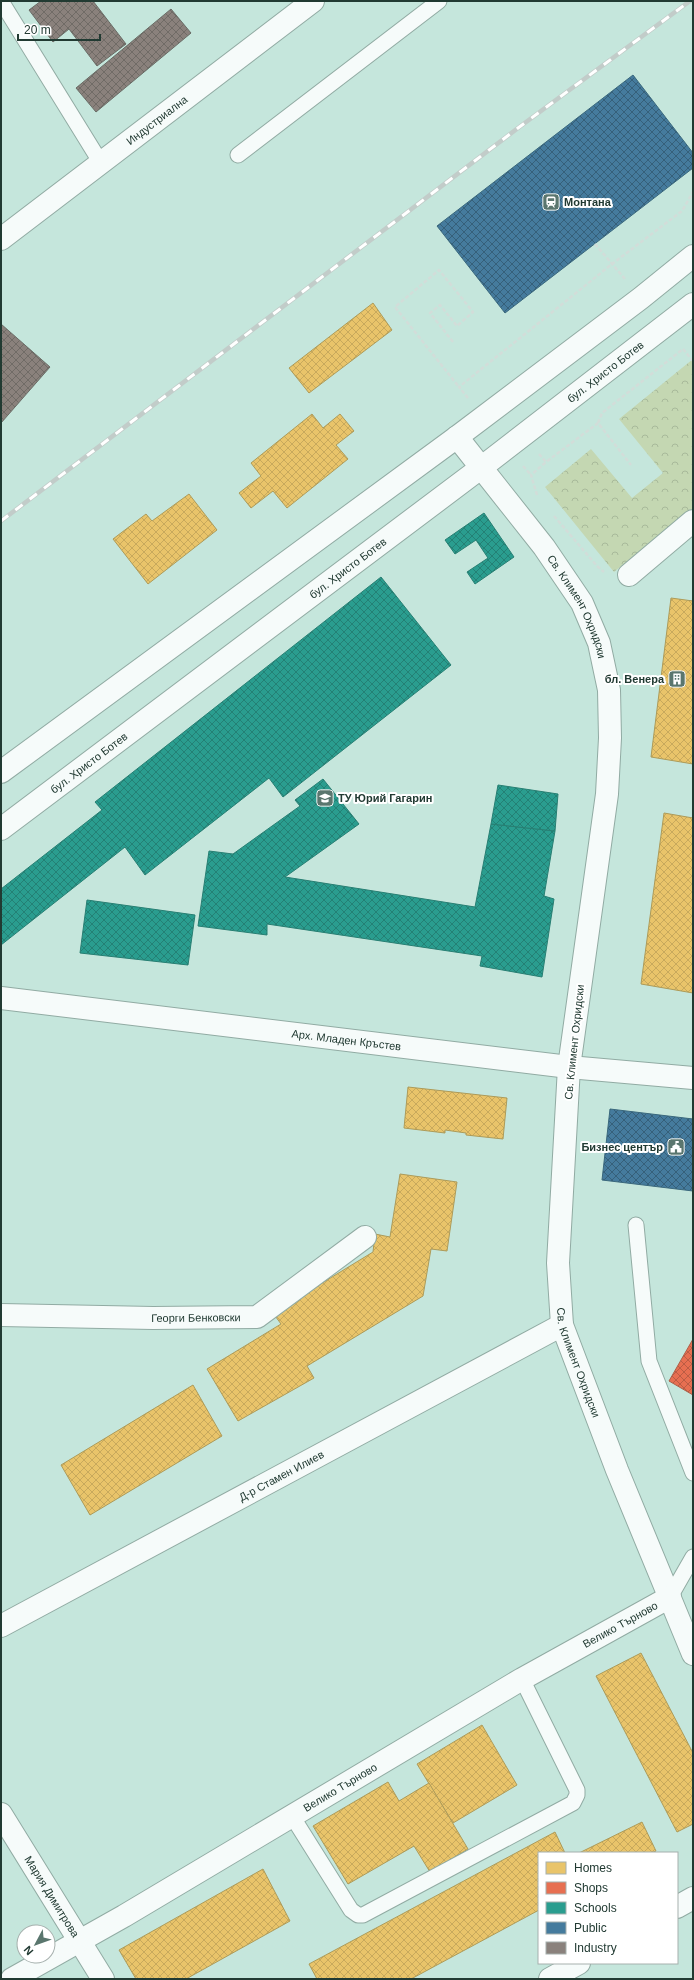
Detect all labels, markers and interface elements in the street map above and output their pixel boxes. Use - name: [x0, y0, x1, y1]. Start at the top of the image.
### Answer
- scale bar: [18, 16, 100, 42]
- text: 20 m: [24, 23, 51, 37]
- street label: Индустриална: [124, 93, 190, 147]
- station icon: Монтана: [541, 192, 561, 212]
- place label: Монтана: [564, 196, 612, 208]
- street label: бул. Христо Ботев: [565, 338, 646, 405]
- street label: бул. Христо Ботев: [307, 535, 389, 601]
- street label: Св. Климент Охридски: [545, 553, 608, 659]
- building icon: бл. Венера: [667, 669, 687, 689]
- place label: бл. Венера: [605, 673, 665, 685]
- street label: бул. Христо Ботев: [48, 730, 130, 796]
- school or university icon: ТУ Юрий Гагарин: [315, 788, 335, 808]
- place label: ТУ Юрий Гагарин: [338, 792, 432, 804]
- street label: Св. Климент Охридски: [562, 984, 586, 1100]
- street label: Арх. Младен Кръстев: [291, 1027, 402, 1053]
- public building icon: Бизнес център: [666, 1137, 686, 1157]
- place label: Бизнес център: [581, 1141, 663, 1153]
- street label: Св. Климент Охридски: [555, 1307, 602, 1419]
- street label: Георги Бенковски: [151, 1311, 241, 1324]
- street label: Д-р Стамен Илиев: [237, 1448, 326, 1503]
- street label: Велико Търново: [581, 1599, 660, 1650]
- street label: Велико Търново: [301, 1761, 379, 1814]
- legend: [538, 1852, 678, 1964]
- street label: Мария Димитрова: [22, 1854, 82, 1940]
- text: Homes: [574, 1861, 612, 1875]
- text: Shops: [574, 1881, 608, 1895]
- text: Schools: [574, 1901, 617, 1915]
- text: Public: [574, 1921, 607, 1935]
- north arrow: [16, 1924, 56, 1964]
- text: Industry: [574, 1941, 617, 1955]
- text: N: [21, 1944, 36, 1957]

